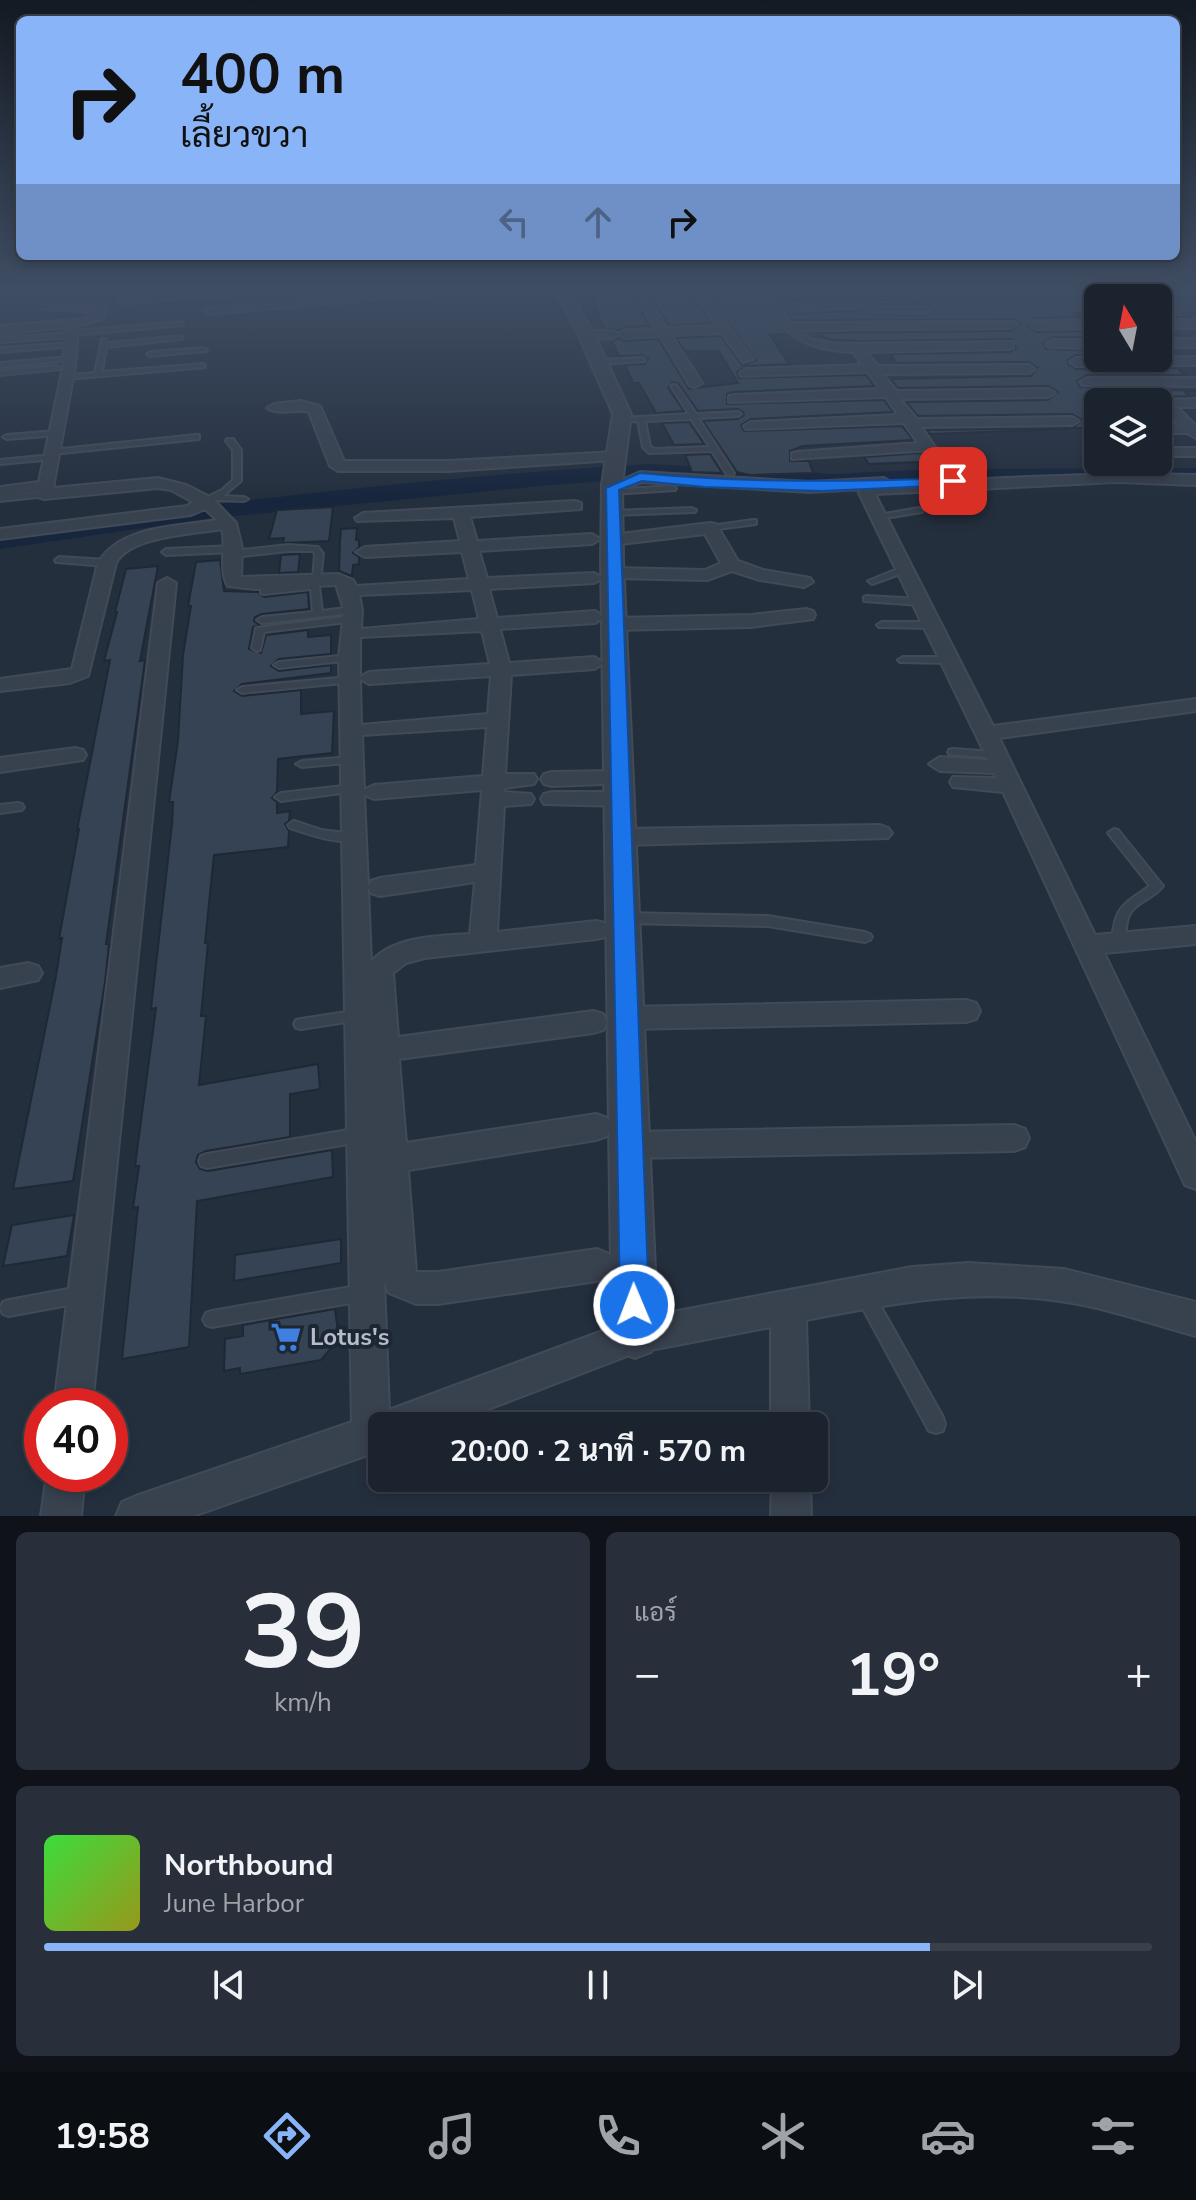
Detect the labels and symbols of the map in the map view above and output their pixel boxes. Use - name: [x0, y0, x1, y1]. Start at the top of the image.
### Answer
- north arrow: [1084, 284, 1172, 372]
- pin: [919, 447, 987, 515]
- position arrow: [592, 1263, 676, 1347]
- supermarket icon: Lotus's: [269, 1320, 303, 1354]
- place label: Lotus's: [310, 1321, 389, 1353]
- speed limit sign: 40: [24, 1388, 128, 1492]

